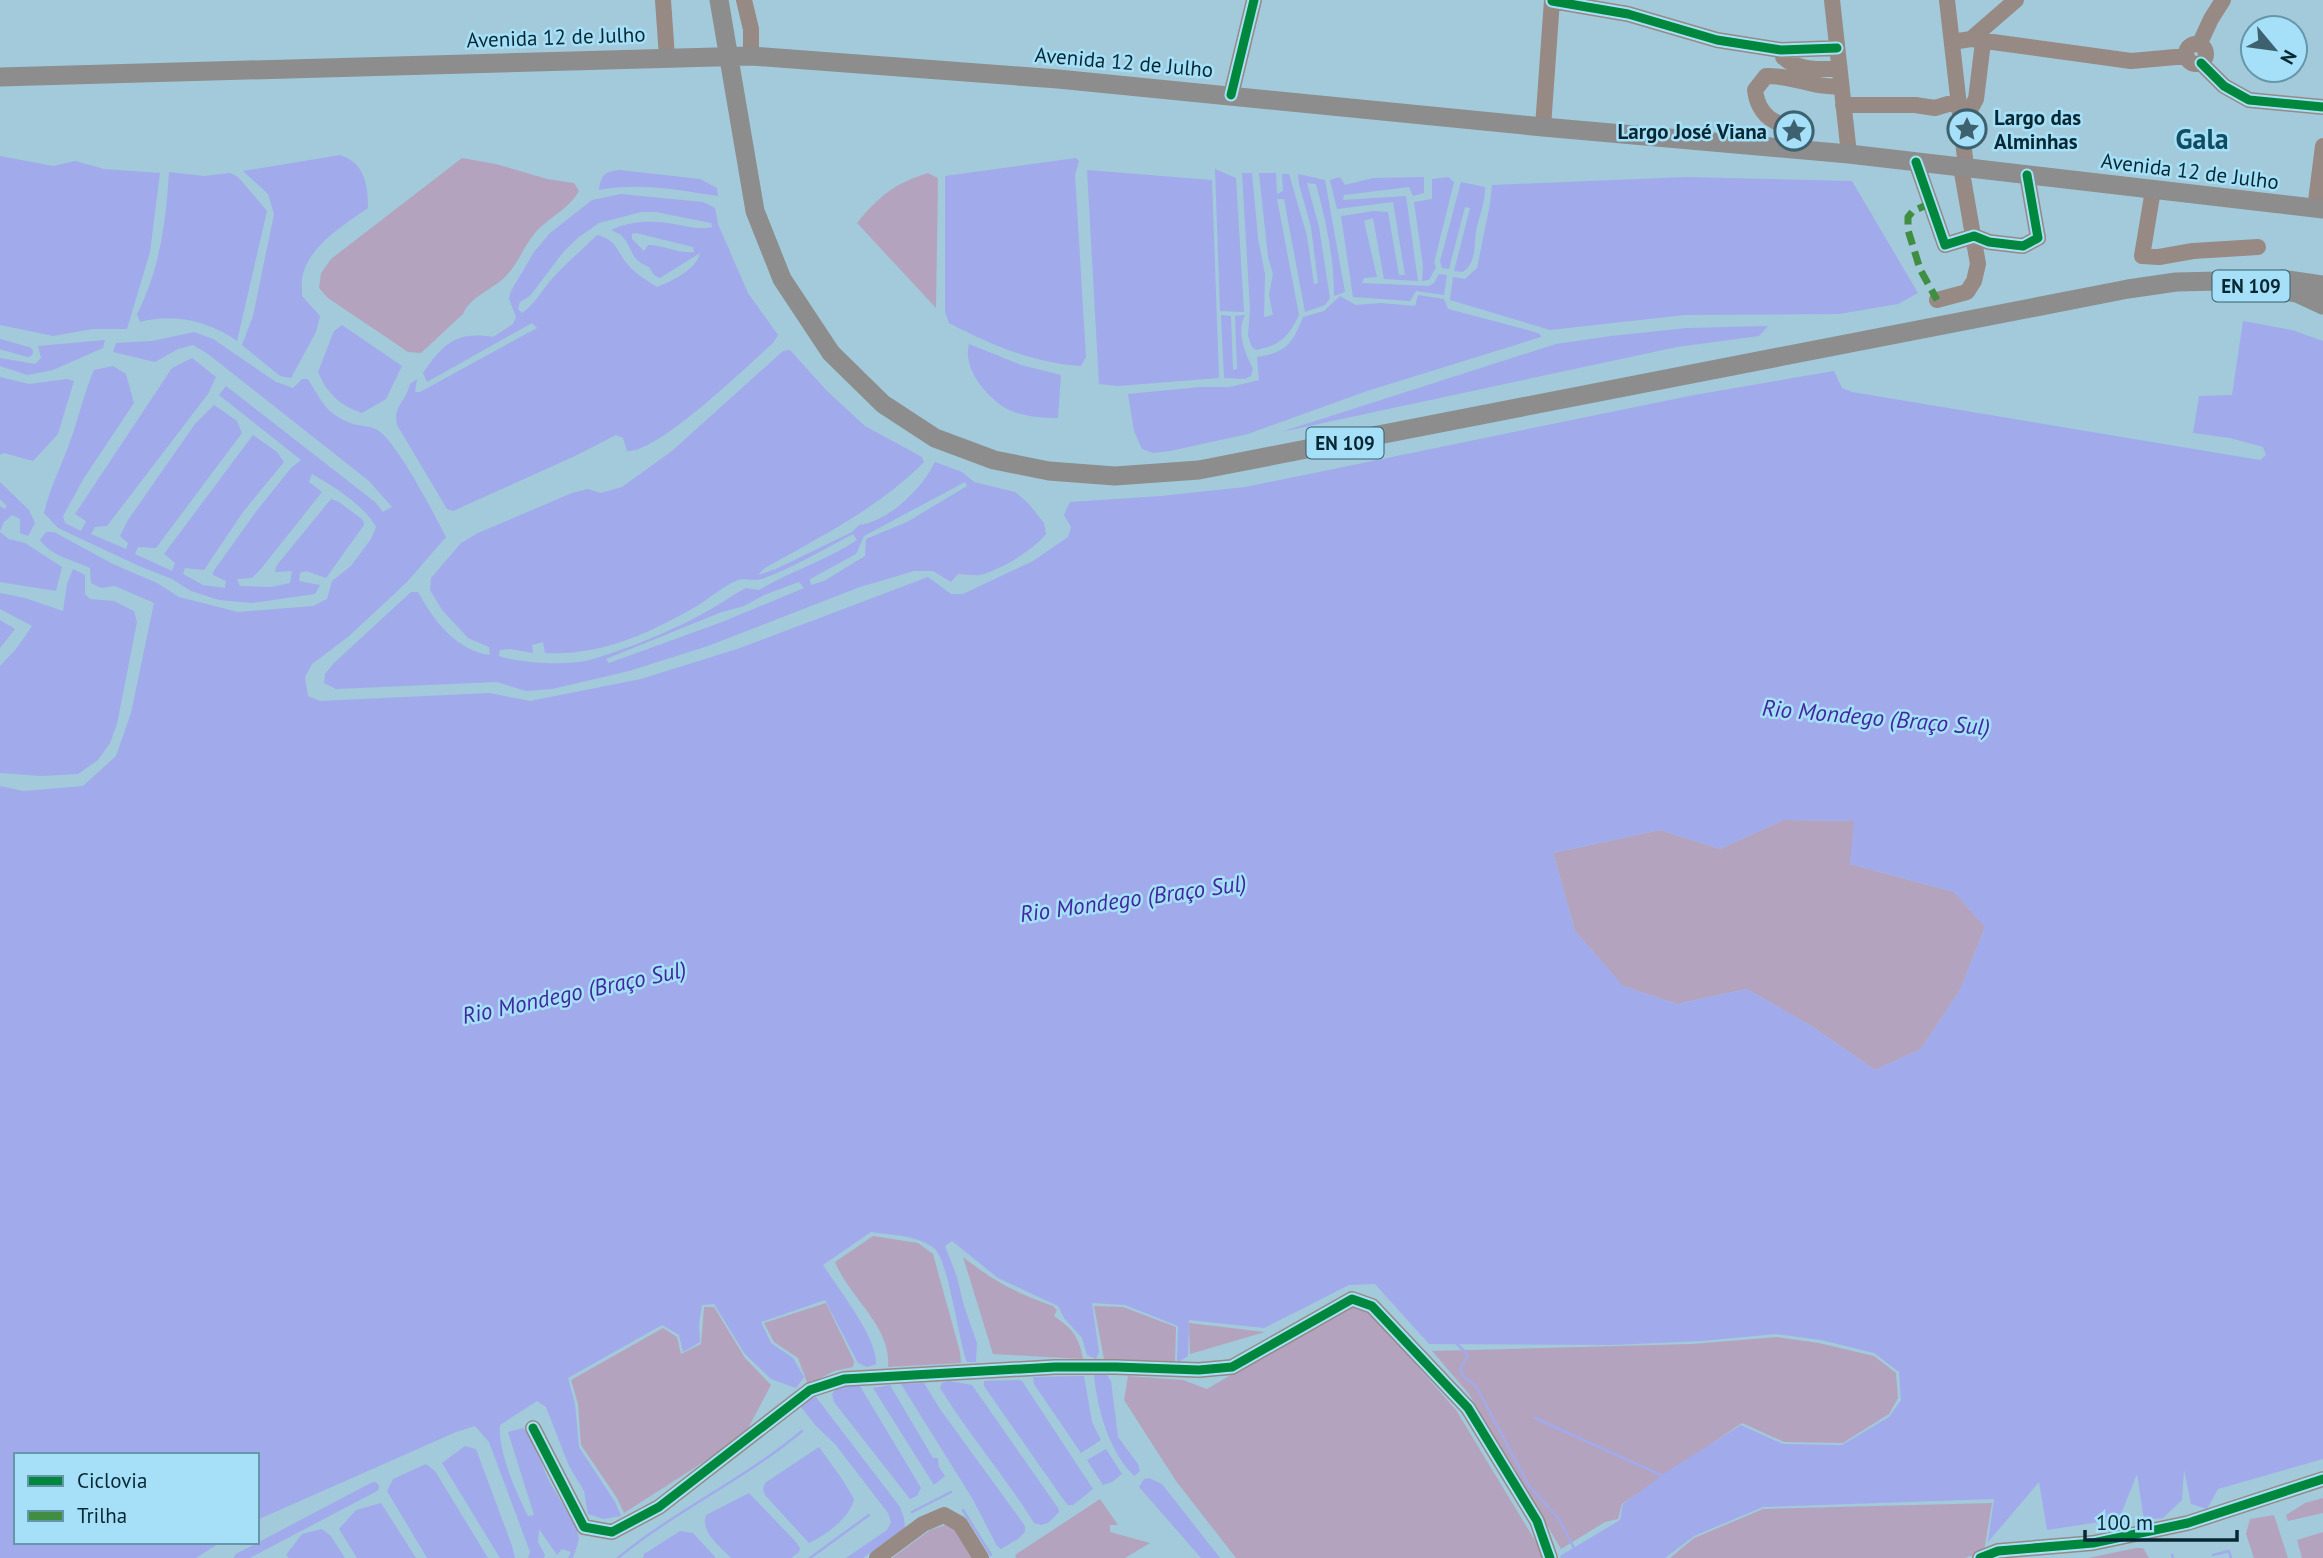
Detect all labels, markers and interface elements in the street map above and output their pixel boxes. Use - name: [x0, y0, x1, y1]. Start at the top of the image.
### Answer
- north arrow: [2239, 14, 2309, 84]
- street label: Avenida 12 de Julho: [466, 20, 646, 54]
- street label: Avenida 12 de Julho: [1034, 41, 1214, 83]
- text: N: [2275, 46, 2302, 69]
- place label: Largo das Alminhas: [1994, 104, 2081, 155]
- place icon: Largo das Alminhas: [1946, 108, 1988, 150]
- place icon: Largo José Viana: [1773, 110, 1815, 152]
- place label: Largo José Viana: [1618, 118, 1767, 145]
- district label: Gala: [2175, 120, 2229, 157]
- street label: Avenida 12 de Julho: [2100, 147, 2280, 195]
- road number: EN 109: [2212, 270, 2290, 302]
- road number: EN 109: [1306, 428, 1384, 458]
- water label: Rio Mondego (Braço Sul): [1761, 693, 1991, 741]
- water label: Rio Mondego (Braço Sul): [1018, 868, 1248, 928]
- water label: Rio Mondego (Braço Sul): [459, 954, 689, 1030]
- legend: [14, 1453, 259, 1544]
- text: Ciclovia: [77, 1467, 147, 1494]
- scale bar: [2085, 1498, 2237, 1542]
- text: Trilha: [77, 1502, 127, 1529]
- text: 100 m: [2096, 1509, 2153, 1536]

